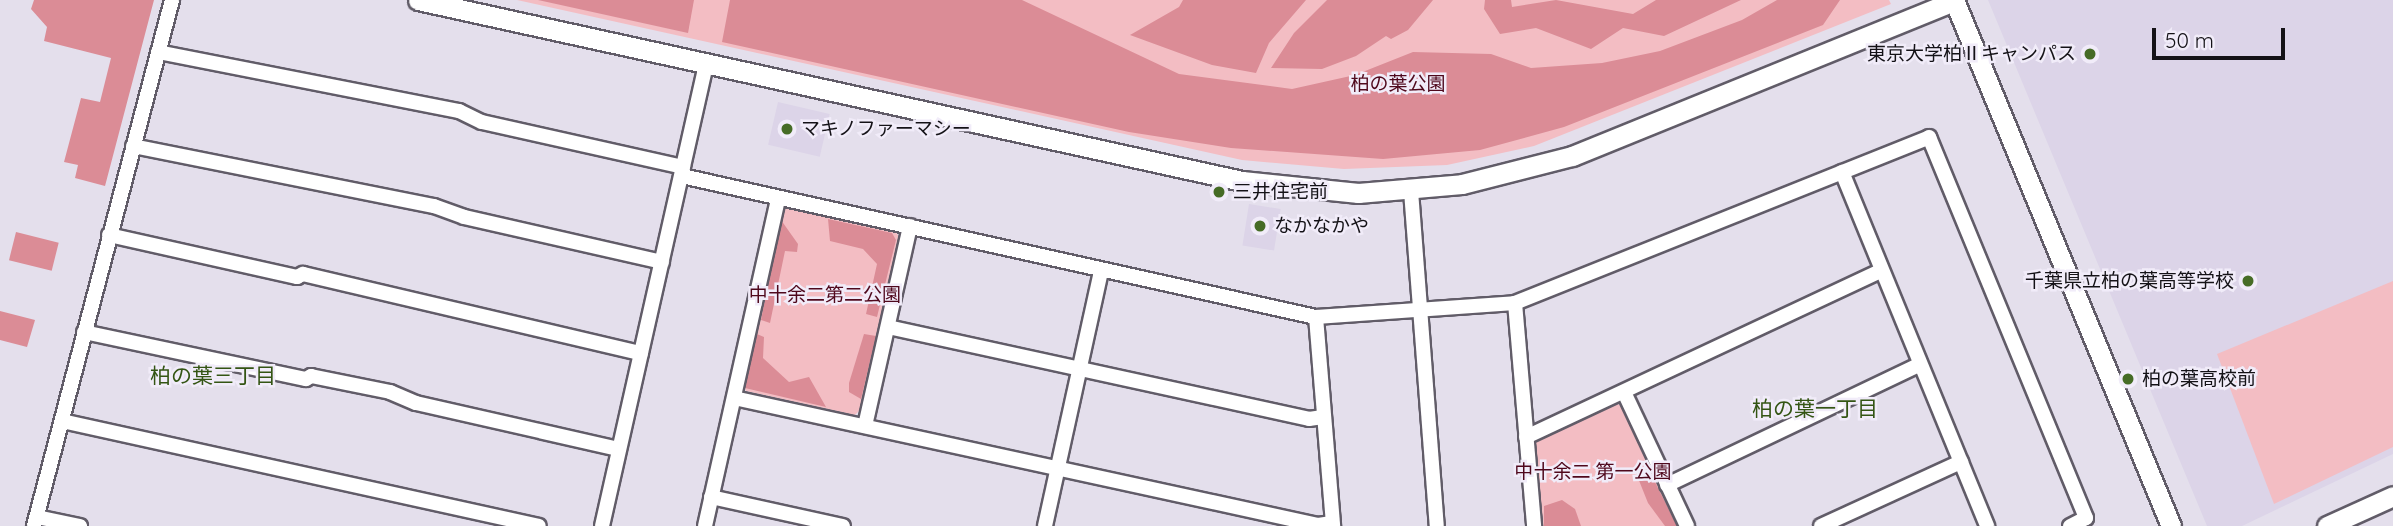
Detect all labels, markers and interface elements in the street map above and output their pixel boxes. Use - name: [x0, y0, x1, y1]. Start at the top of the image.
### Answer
- scale bar: [2155, 14, 2288, 58]
- text: 50 m: [2165, 27, 2214, 53]
- place label: 東京大学柏Ⅱキャンパス: [1867, 43, 2076, 65]
- marker: 東京大学柏Ⅱキャンパス: [2082, 46, 2098, 62]
- park label: 柏の葉公園: [1351, 73, 1445, 95]
- place label: マキノファーマシー: [801, 118, 972, 140]
- marker: マキノファーマシー: [779, 121, 795, 137]
- place label: 三井住宅前: [1233, 181, 1328, 203]
- marker: 三井住宅前: [1211, 184, 1227, 200]
- place label: なかなかや: [1274, 215, 1369, 237]
- marker: なかなかや: [1252, 218, 1268, 234]
- place label: 千葉県立柏の葉高等学校: [2025, 270, 2234, 292]
- marker: 千葉県立柏の葉高等学校: [2240, 273, 2256, 289]
- park label: 中十余二第二公園: [749, 284, 901, 306]
- district label: 柏の葉三丁目: [150, 362, 276, 388]
- place label: 柏の葉高校前: [2142, 368, 2256, 390]
- marker: 柏の葉高校前: [2120, 371, 2136, 387]
- district label: 柏の葉一丁目: [1752, 395, 1878, 421]
- park label: 中十余二 第一公園: [1514, 461, 1672, 483]

